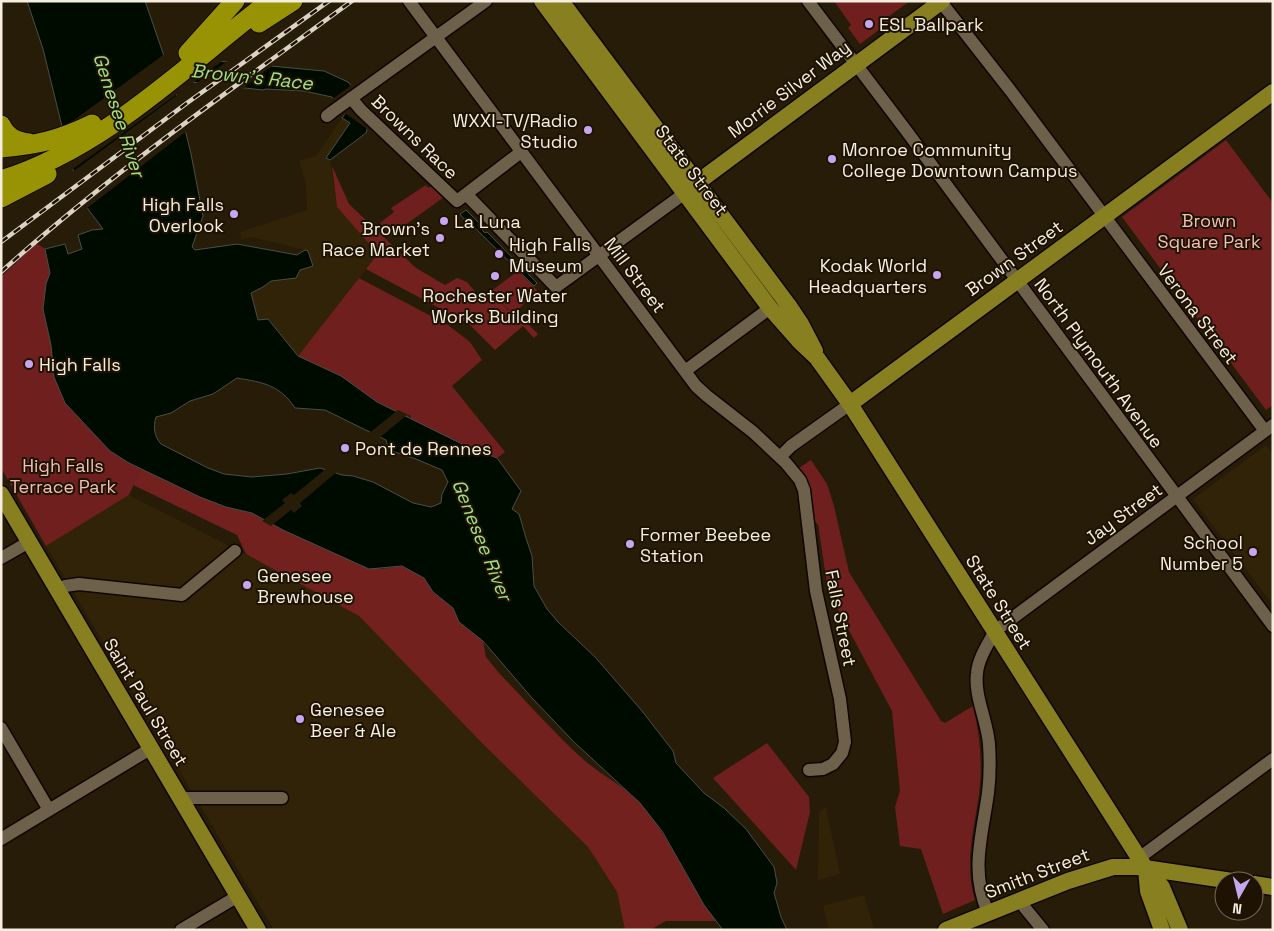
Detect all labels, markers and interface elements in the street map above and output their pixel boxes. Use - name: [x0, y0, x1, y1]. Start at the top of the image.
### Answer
- place label: ESL Ballpark: [879, 13, 984, 36]
- marker: ESL Ballpark: [863, 18, 875, 30]
- street label: Morrie Silver Way: [723, 35, 855, 143]
- water label: Genesee River: [87, 50, 151, 182]
- water label: Brown's Race: [190, 58, 315, 96]
- street label: Browns Race: [367, 90, 463, 184]
- place label: WXXI-TV/Radio Studio: [452, 109, 578, 153]
- street label: State Street: [651, 120, 733, 220]
- marker: WXXI-TV/Radio Studio: [582, 124, 594, 136]
- place label: Monroe Community College Downtown Campus: [842, 138, 1078, 182]
- marker: Monroe Community College Downtown Campus: [826, 153, 838, 165]
- place label: High Falls Overlook: [142, 193, 224, 237]
- marker: High Falls Overlook: [228, 208, 240, 220]
- park label: Brown Square Park: [1157, 209, 1261, 253]
- place label: La Luna: [454, 210, 521, 233]
- marker: La Luna: [438, 215, 450, 227]
- street label: Brown Street: [961, 215, 1067, 301]
- place label: Brown's Race Market: [322, 217, 430, 261]
- marker: Brown's Race Market: [434, 232, 446, 244]
- place label: High Falls Museum: [509, 233, 591, 277]
- street label: Mill Street: [599, 233, 671, 317]
- marker: High Falls Museum: [493, 248, 505, 260]
- place label: Kodak World Headquarters: [808, 254, 927, 298]
- street label: Verona Street: [1153, 259, 1243, 369]
- marker: Kodak World Headquarters: [931, 269, 943, 281]
- marker: Rochester Water Works Building: [489, 270, 501, 282]
- street label: North Plymouth Avenue: [1029, 273, 1169, 453]
- place label: Rochester Water Works Building: [423, 284, 568, 328]
- place label: High Falls: [39, 353, 121, 376]
- marker: High Falls: [23, 358, 35, 370]
- place label: Pont de Rennes: [355, 437, 491, 460]
- marker: Pont de Rennes: [339, 442, 351, 454]
- park label: High Falls Terrace Park: [10, 454, 116, 498]
- water label: Genesee River: [446, 476, 518, 606]
- street label: Jay Street: [1079, 478, 1167, 550]
- place label: Former Beebee Station: [640, 523, 771, 567]
- place label: School Number 5: [1160, 531, 1243, 575]
- marker: Former Beebee Station: [624, 538, 636, 550]
- marker: School Number 5: [1247, 546, 1259, 558]
- street label: State Street: [961, 550, 1037, 654]
- place label: Genesee Brewhouse: [257, 564, 354, 608]
- street label: Falls Street: [820, 568, 862, 668]
- marker: Genesee Brewhouse: [241, 579, 253, 591]
- street label: Saint Paul Street: [99, 634, 193, 770]
- place label: Genesee Beer & Ale: [310, 698, 396, 742]
- marker: Genesee Beer & Ale: [294, 713, 306, 725]
- street label: Smith Street: [982, 843, 1092, 903]
- north arrow: [1214, 871, 1264, 921]
- text: N: [1231, 899, 1243, 918]

